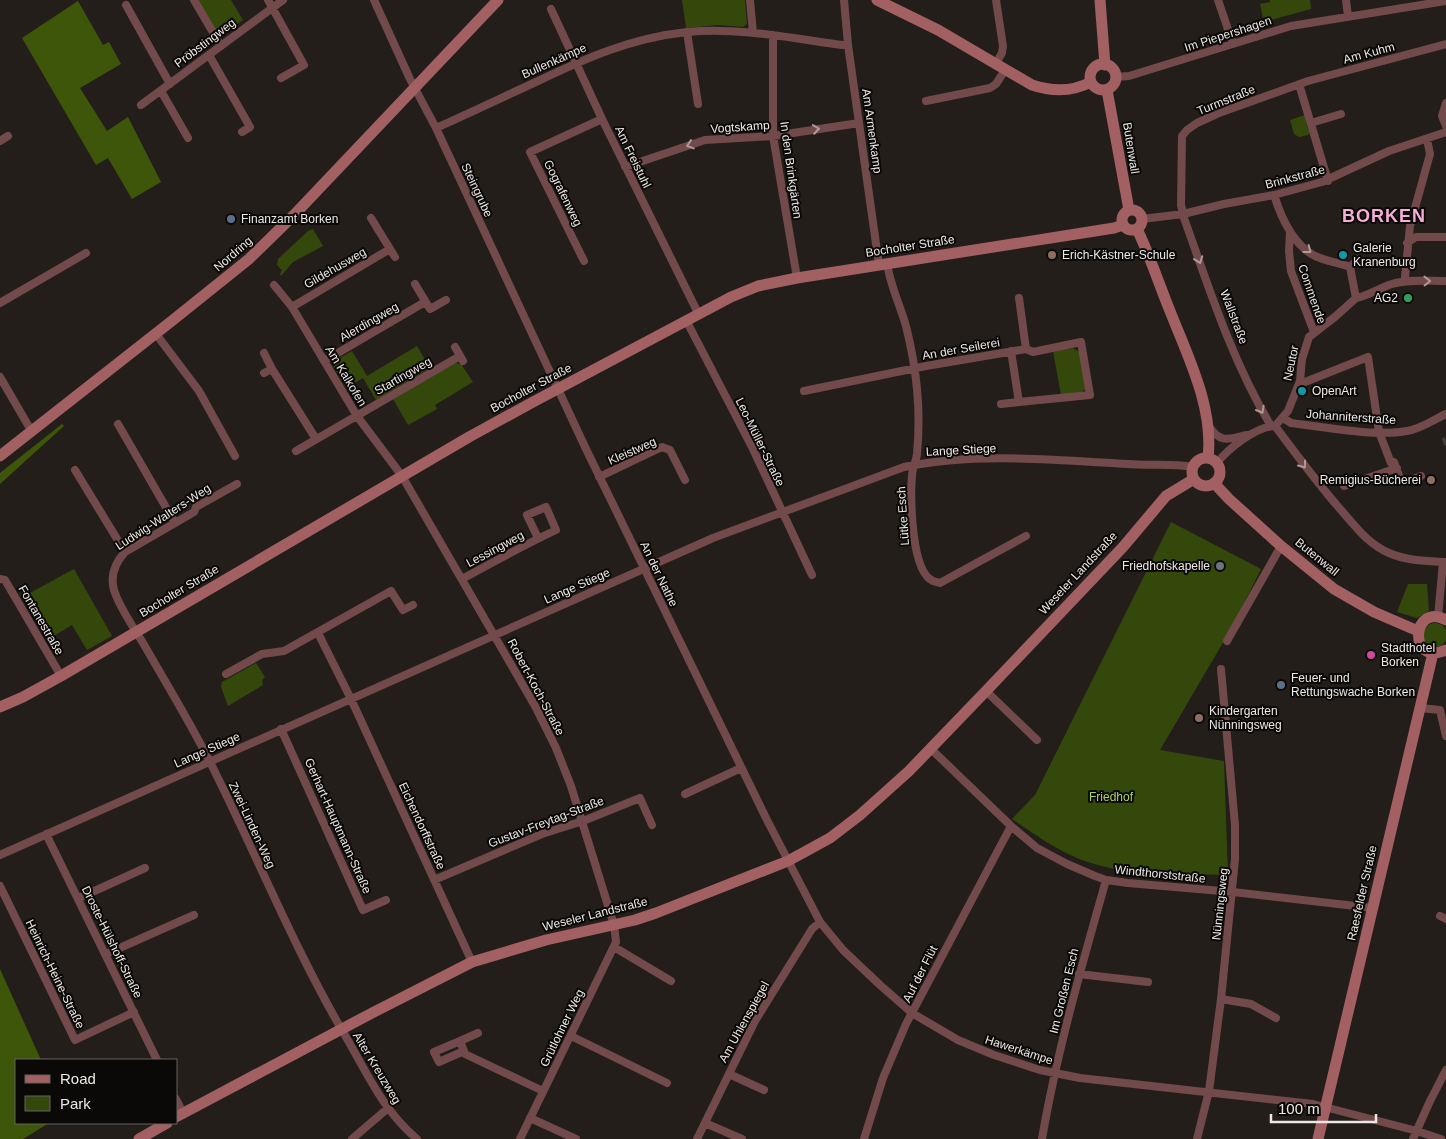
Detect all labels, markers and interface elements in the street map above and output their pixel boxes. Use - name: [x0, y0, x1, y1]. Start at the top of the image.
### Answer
- street label: Im Piepershagen: [1183, 13, 1273, 55]
- street label: Pröbstingweg: [172, 16, 238, 70]
- street label: Am Kuhm: [1342, 39, 1396, 67]
- street label: Bullenkämpe: [519, 40, 589, 82]
- street label: Turmstraße: [1195, 82, 1257, 118]
- street label: Am Armenkamp: [859, 88, 885, 175]
- street label: Vogtskamp: [710, 118, 770, 136]
- street label: In den Brinkgärten: [777, 120, 805, 220]
- street label: Butenwall: [1120, 121, 1142, 175]
- street label: Am Freistuhl: [612, 124, 654, 190]
- one-way arrow: [812, 125, 821, 135]
- one-way arrow: [687, 139, 695, 149]
- street label: Gografenweg: [541, 158, 585, 228]
- street label: Steingrube: [458, 161, 496, 220]
- street label: Brinkstraße: [1264, 162, 1327, 192]
- district label: BORKEN: [1342, 206, 1426, 226]
- place label: Finanzamt Borken: [241, 212, 338, 226]
- marker: Finanzamt Borken: [225, 213, 237, 225]
- street label: Bocholter Straße: [864, 232, 956, 260]
- street label: Nordring: [211, 234, 255, 274]
- place label: Galerie Kranenburg: [1353, 241, 1416, 269]
- street label: Gildehusweg: [301, 245, 369, 291]
- one-way arrow: [1302, 245, 1311, 253]
- place label: Erich-Kästner-Schule: [1062, 248, 1176, 262]
- marker: Erich-Kästner-Schule: [1046, 249, 1058, 261]
- marker: Galerie Kranenburg: [1337, 249, 1349, 261]
- one-way arrow: [1193, 255, 1203, 264]
- street label: Commende: [1295, 262, 1329, 326]
- one-way arrow: [1423, 276, 1431, 286]
- street label: Wallstraße: [1217, 288, 1251, 346]
- place label: AG2: [1374, 291, 1398, 305]
- marker: AG2: [1402, 292, 1414, 304]
- street label: Alerdingweg: [337, 299, 401, 345]
- street label: An der Seilerei: [921, 335, 1001, 363]
- street label: Am Kalkofen: [322, 343, 370, 409]
- street label: Neutor: [1280, 344, 1302, 382]
- street label: Startingweg: [372, 354, 434, 398]
- street label: Bocholter Straße: [488, 361, 574, 415]
- place label: OpenArt: [1312, 384, 1357, 398]
- marker: OpenArt: [1296, 385, 1308, 397]
- street label: Leo-Müller-Straße: [733, 395, 788, 489]
- one-way arrow: [1255, 404, 1265, 413]
- street label: Johanniterstraße: [1306, 407, 1397, 427]
- street label: Kleistweg: [606, 434, 658, 468]
- street label: Lange Stiege: [925, 441, 997, 459]
- one-way arrow: [1298, 459, 1306, 468]
- place label: Remigius-Bücherei: [1320, 473, 1421, 487]
- marker: Remigius-Bücherei: [1425, 474, 1437, 486]
- street label: Ludwig-Walters-Weg: [113, 481, 213, 553]
- street label: Lütke Esch: [894, 486, 912, 546]
- street label: Lessingweg: [464, 528, 526, 570]
- street label: Weseler Landstraße: [1036, 529, 1120, 617]
- street label: Butenwall: [1292, 535, 1342, 579]
- street label: An der Nathe: [637, 539, 681, 609]
- place label: Friedhofskapelle: [1122, 559, 1210, 573]
- marker: Friedhofskapelle: [1214, 560, 1226, 572]
- street label: Bocholter Straße: [137, 562, 221, 620]
- street label: Lange Stiege: [542, 565, 612, 607]
- street label: Fontanestraße: [15, 583, 67, 658]
- street label: Robert-Koch-Straße: [505, 636, 568, 738]
- place label: Stadthotel Borken: [1381, 641, 1435, 669]
- marker: Stadthotel Borken: [1365, 649, 1377, 661]
- place label: Feuer- und Rettungswache Borken: [1291, 671, 1415, 699]
- marker: Feuer- und Rettungswache Borken: [1275, 679, 1287, 691]
- place label: Kindergarten Nünningsweg: [1209, 704, 1282, 732]
- marker: Kindergarten Nünningsweg: [1193, 712, 1205, 724]
- street label: Lange Stiege: [172, 729, 242, 771]
- street label: Gerhart-Hauptmann-Straße: [302, 756, 374, 896]
- street label: Zwei-Linden-Weg: [226, 780, 278, 870]
- street label: Eichendorffstraße: [396, 780, 448, 872]
- park label: Friedhof: [1089, 790, 1134, 804]
- street label: Gustav-Freytag-Straße: [486, 793, 606, 851]
- street label: Raesfelder Straße: [1344, 844, 1380, 942]
- street label: Windthorststraße: [1114, 862, 1206, 886]
- street label: Nünningsweg: [1209, 867, 1231, 941]
- street label: Droste-Hülshoff-Straße: [79, 884, 145, 1001]
- street label: Weseler Landstraße: [541, 894, 649, 934]
- street label: Heinrich-Heine-Straße: [23, 917, 88, 1031]
- street label: Auf der Flüt: [900, 943, 941, 1005]
- street label: Im Großen Esch: [1047, 947, 1081, 1035]
- street label: Am Uhlenspiegel: [716, 979, 772, 1065]
- street label: Grütlohner Weg: [537, 987, 587, 1069]
- street label: Alter Kreuzweg: [350, 1030, 404, 1106]
- street label: Hawerkämpe: [983, 1032, 1055, 1068]
- legend: [15, 1059, 178, 1124]
- text: Road: [60, 1070, 96, 1087]
- scale bar: [1271, 1092, 1376, 1124]
- text: Park: [60, 1095, 91, 1112]
- text: 100 m: [1278, 1100, 1320, 1117]

